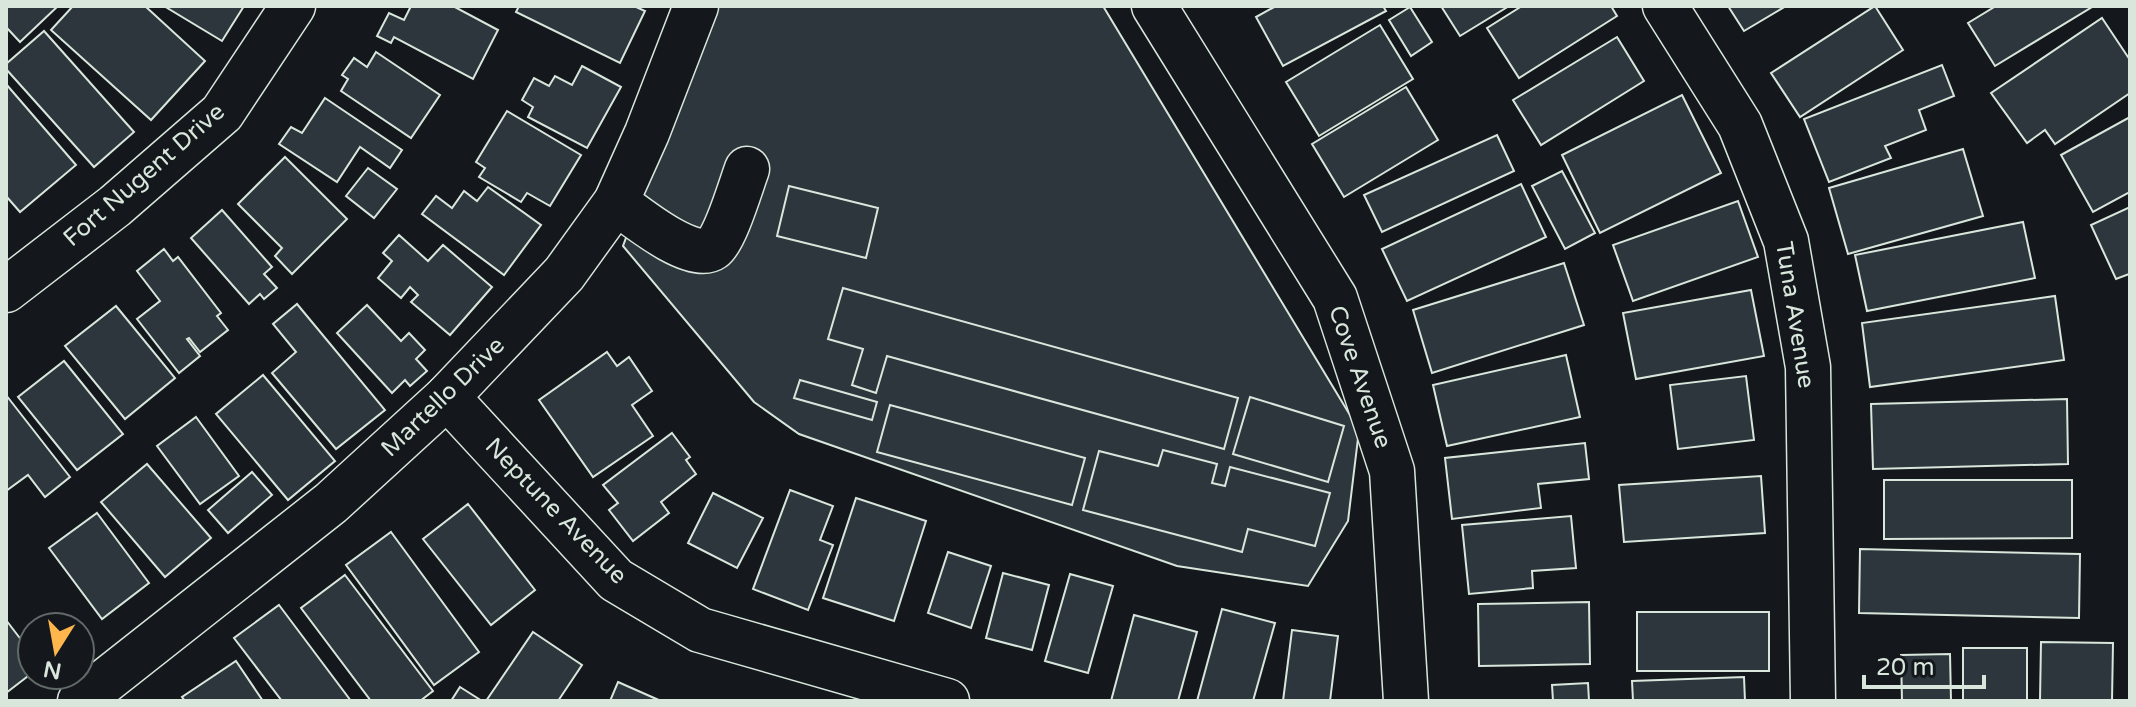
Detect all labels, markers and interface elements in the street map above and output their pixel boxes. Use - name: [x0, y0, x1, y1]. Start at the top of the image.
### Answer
- street label: Fort Nugent Drive: [58, 97, 230, 253]
- street label: Tuna Avenue: [1769, 240, 1821, 390]
- street label: Cove Avenue: [1322, 302, 1398, 452]
- street label: Martello Drive: [375, 331, 511, 463]
- street label: Neptune Avenue: [479, 432, 633, 590]
- north arrow: [16, 611, 96, 691]
- scale bar: [1864, 639, 1984, 689]
- text: 20 m: [1876, 653, 1934, 682]
- text: N: [41, 655, 64, 684]

